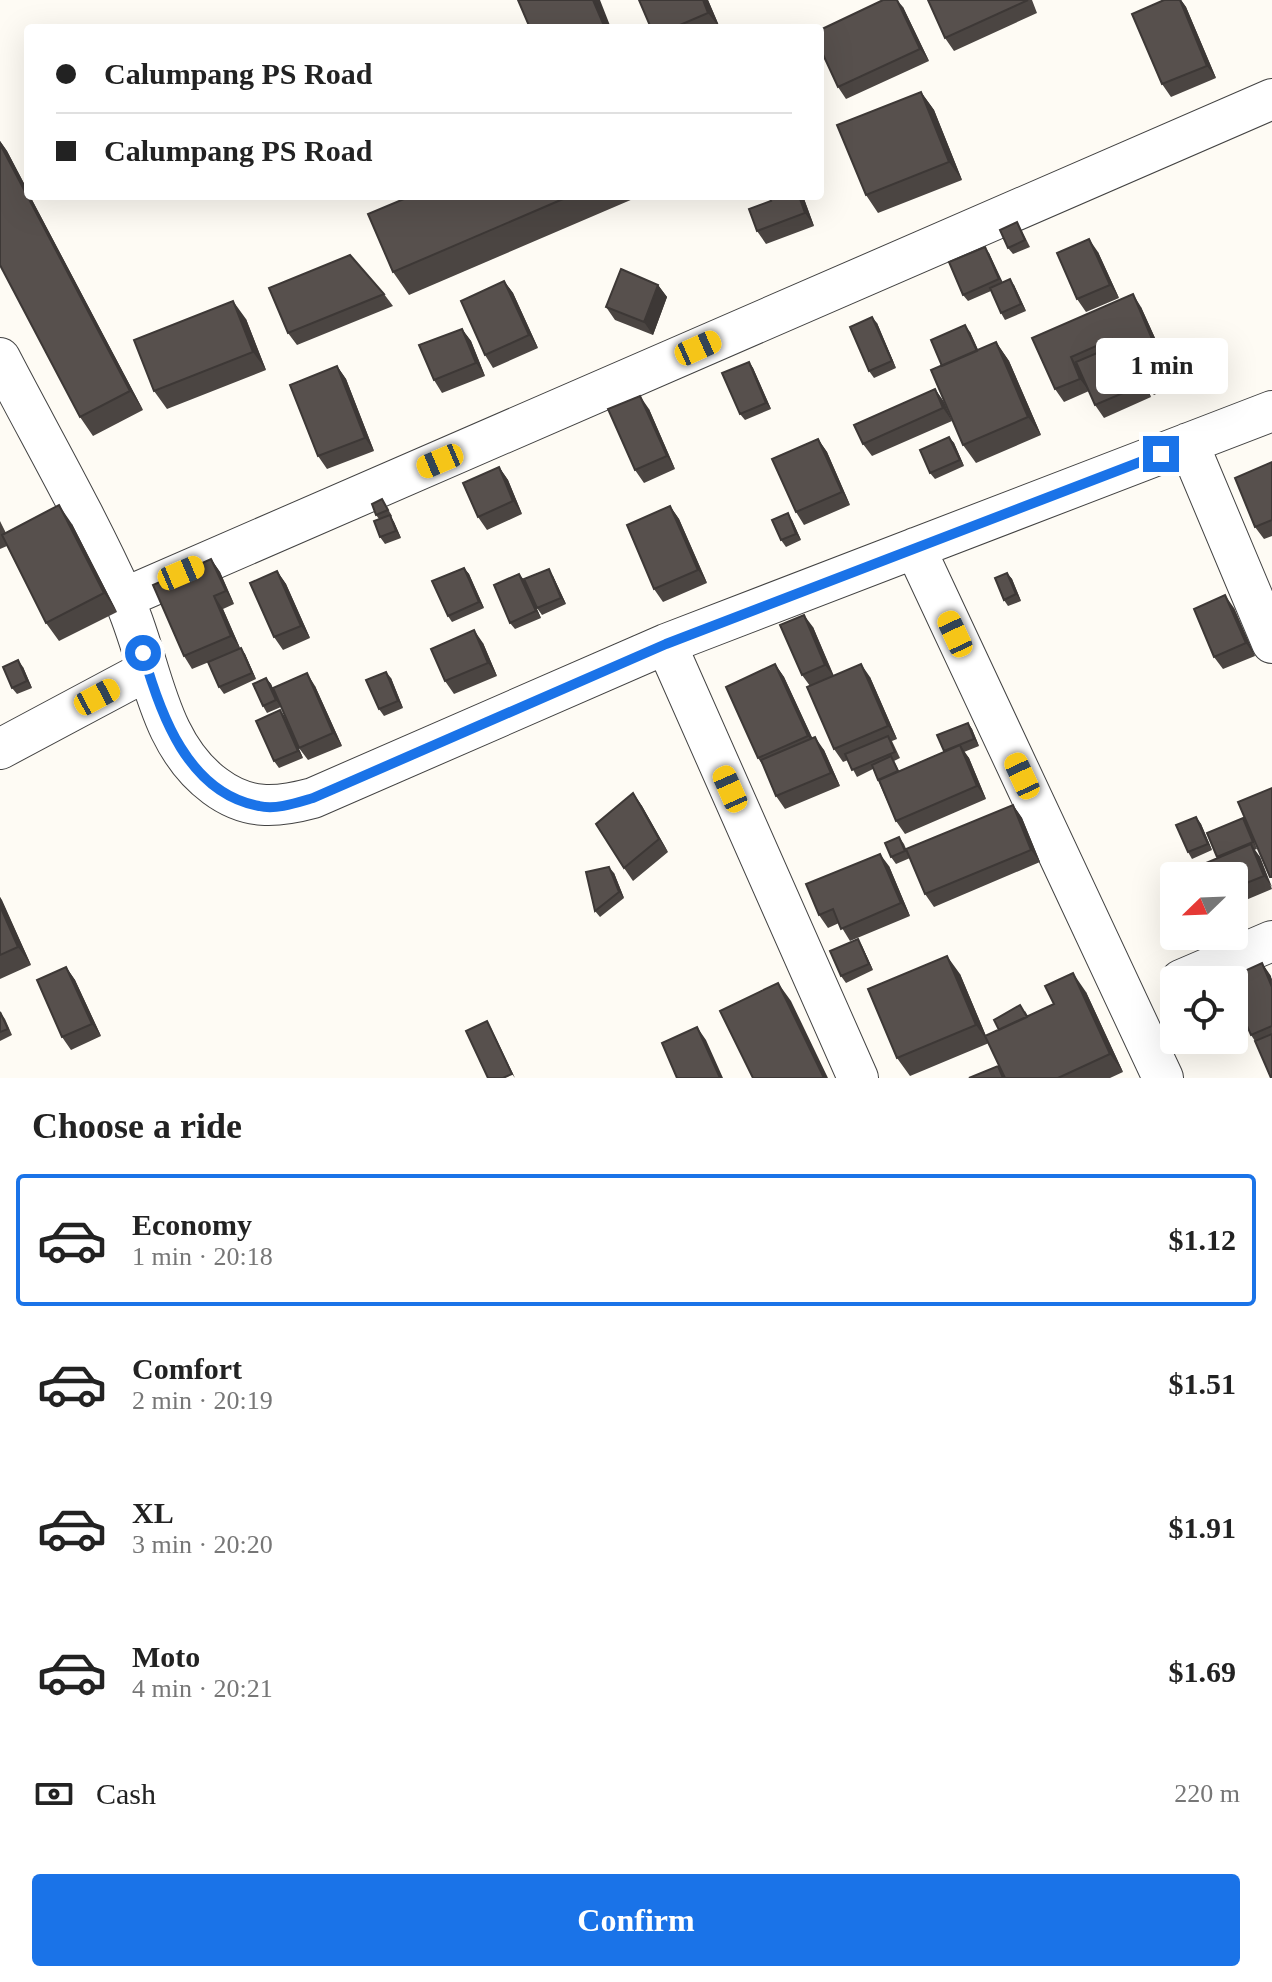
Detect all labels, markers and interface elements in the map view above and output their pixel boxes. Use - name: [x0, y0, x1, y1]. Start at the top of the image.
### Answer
- text: Calumpang PS Road: [104, 57, 372, 90]
- text: Calumpang PS Road: [104, 134, 372, 167]
- car: [671, 327, 725, 369]
- callout: 1 min: [1095, 338, 1227, 394]
- text: 1 min: [1131, 351, 1193, 380]
- route end: [1143, 436, 1179, 472]
- car: [413, 441, 467, 481]
- car: [154, 553, 208, 593]
- car: [934, 607, 976, 661]
- route start: [125, 635, 161, 671]
- car: [70, 675, 124, 719]
- car: [1001, 749, 1043, 803]
- car: [709, 762, 751, 816]
- north arrow: [1160, 862, 1248, 950]
- map controls: [1160, 862, 1248, 1054]
- button: locate: [1160, 966, 1248, 1054]
- text: Choose a ride: [32, 1106, 242, 1146]
- icon: car: [36, 1204, 108, 1276]
- text: Economy: [132, 1208, 252, 1241]
- text: $1.12: [1169, 1223, 1236, 1256]
- text: 1 min · 20:18: [132, 1242, 273, 1271]
- icon: car: [36, 1348, 108, 1420]
- text: Comfort: [132, 1352, 242, 1385]
- text: $1.51: [1169, 1367, 1236, 1400]
- text: 2 min · 20:19: [132, 1386, 273, 1415]
- icon: car: [36, 1492, 108, 1564]
- text: XL: [132, 1496, 174, 1529]
- text: $1.91: [1169, 1511, 1236, 1544]
- text: 3 min · 20:20: [132, 1530, 273, 1559]
- icon: car: [36, 1636, 108, 1708]
- text: Moto: [132, 1640, 200, 1673]
- text: $1.69: [1169, 1655, 1236, 1688]
- text: 4 min · 20:21: [132, 1674, 273, 1703]
- icon: cash: [32, 1772, 76, 1816]
- text: Cash: [96, 1777, 156, 1810]
- text: 220 m: [1174, 1779, 1240, 1808]
- button: Confirm: [32, 1874, 1240, 1966]

